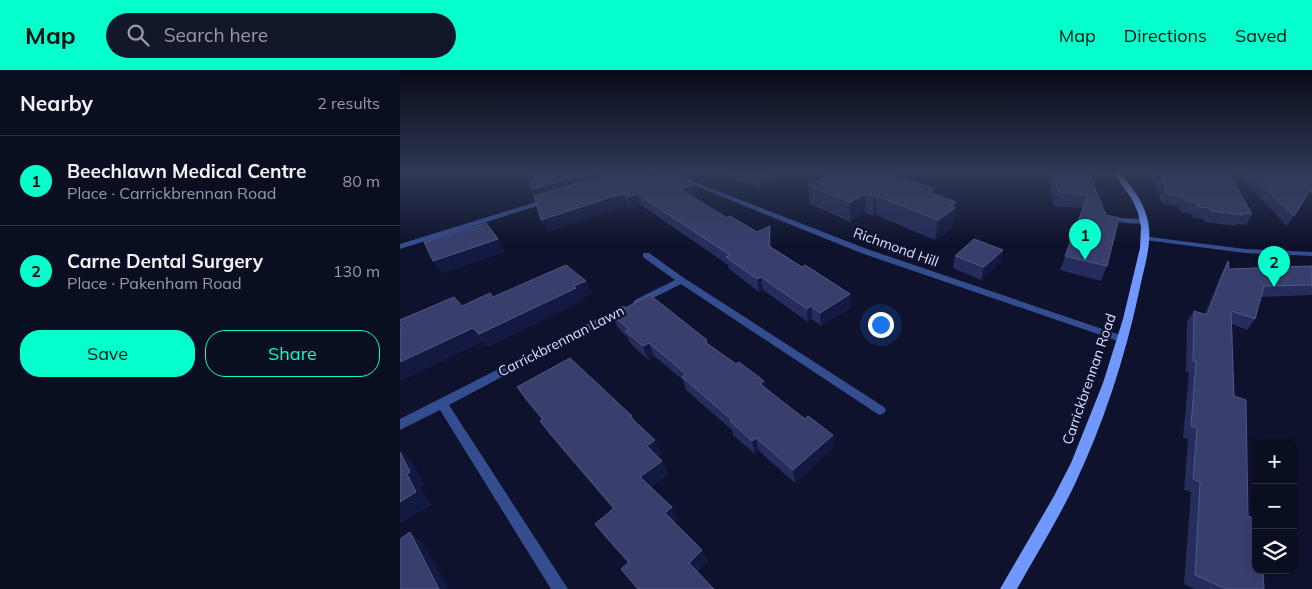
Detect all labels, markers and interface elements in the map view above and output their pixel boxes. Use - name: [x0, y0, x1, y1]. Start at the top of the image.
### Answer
- search box: [106, 13, 456, 58]
- text: Map: [25, 20, 76, 50]
- icon: search: [124, 21, 152, 49]
- text: Search here: [164, 23, 268, 47]
- text: Map: [1059, 24, 1096, 47]
- text: Directions: [1124, 24, 1207, 47]
- text: Saved: [1235, 24, 1287, 47]
- text: Nearby: [20, 90, 93, 116]
- text: 2 results: [317, 93, 380, 113]
- text: Beechlawn Medical Centre: [67, 159, 306, 183]
- text: 1: [31, 171, 41, 191]
- text: 80 m: [343, 171, 380, 191]
- text: Place · Carrickbrennan Road: [67, 183, 276, 203]
- pin: 1: [1069, 219, 1101, 260]
- street label: Richmond Hill: [851, 223, 941, 271]
- pin: 2: [1258, 246, 1290, 287]
- text: Carne Dental Surgery: [67, 249, 263, 273]
- text: 2: [31, 261, 41, 281]
- text: 130 m: [333, 261, 380, 281]
- text: Place · Pakenham Road: [67, 273, 242, 293]
- street label: Carrickbrennan Lawn: [495, 301, 627, 381]
- street label: Carrickbrennan Road: [1058, 311, 1120, 447]
- your location: [868, 312, 894, 338]
- button: Save: [20, 330, 195, 377]
- button: Share: [205, 330, 380, 377]
- map controls: [1252, 439, 1297, 574]
- button: +: [1252, 439, 1297, 484]
- button: −: [1252, 484, 1297, 529]
- button: layers: [1252, 529, 1297, 574]

